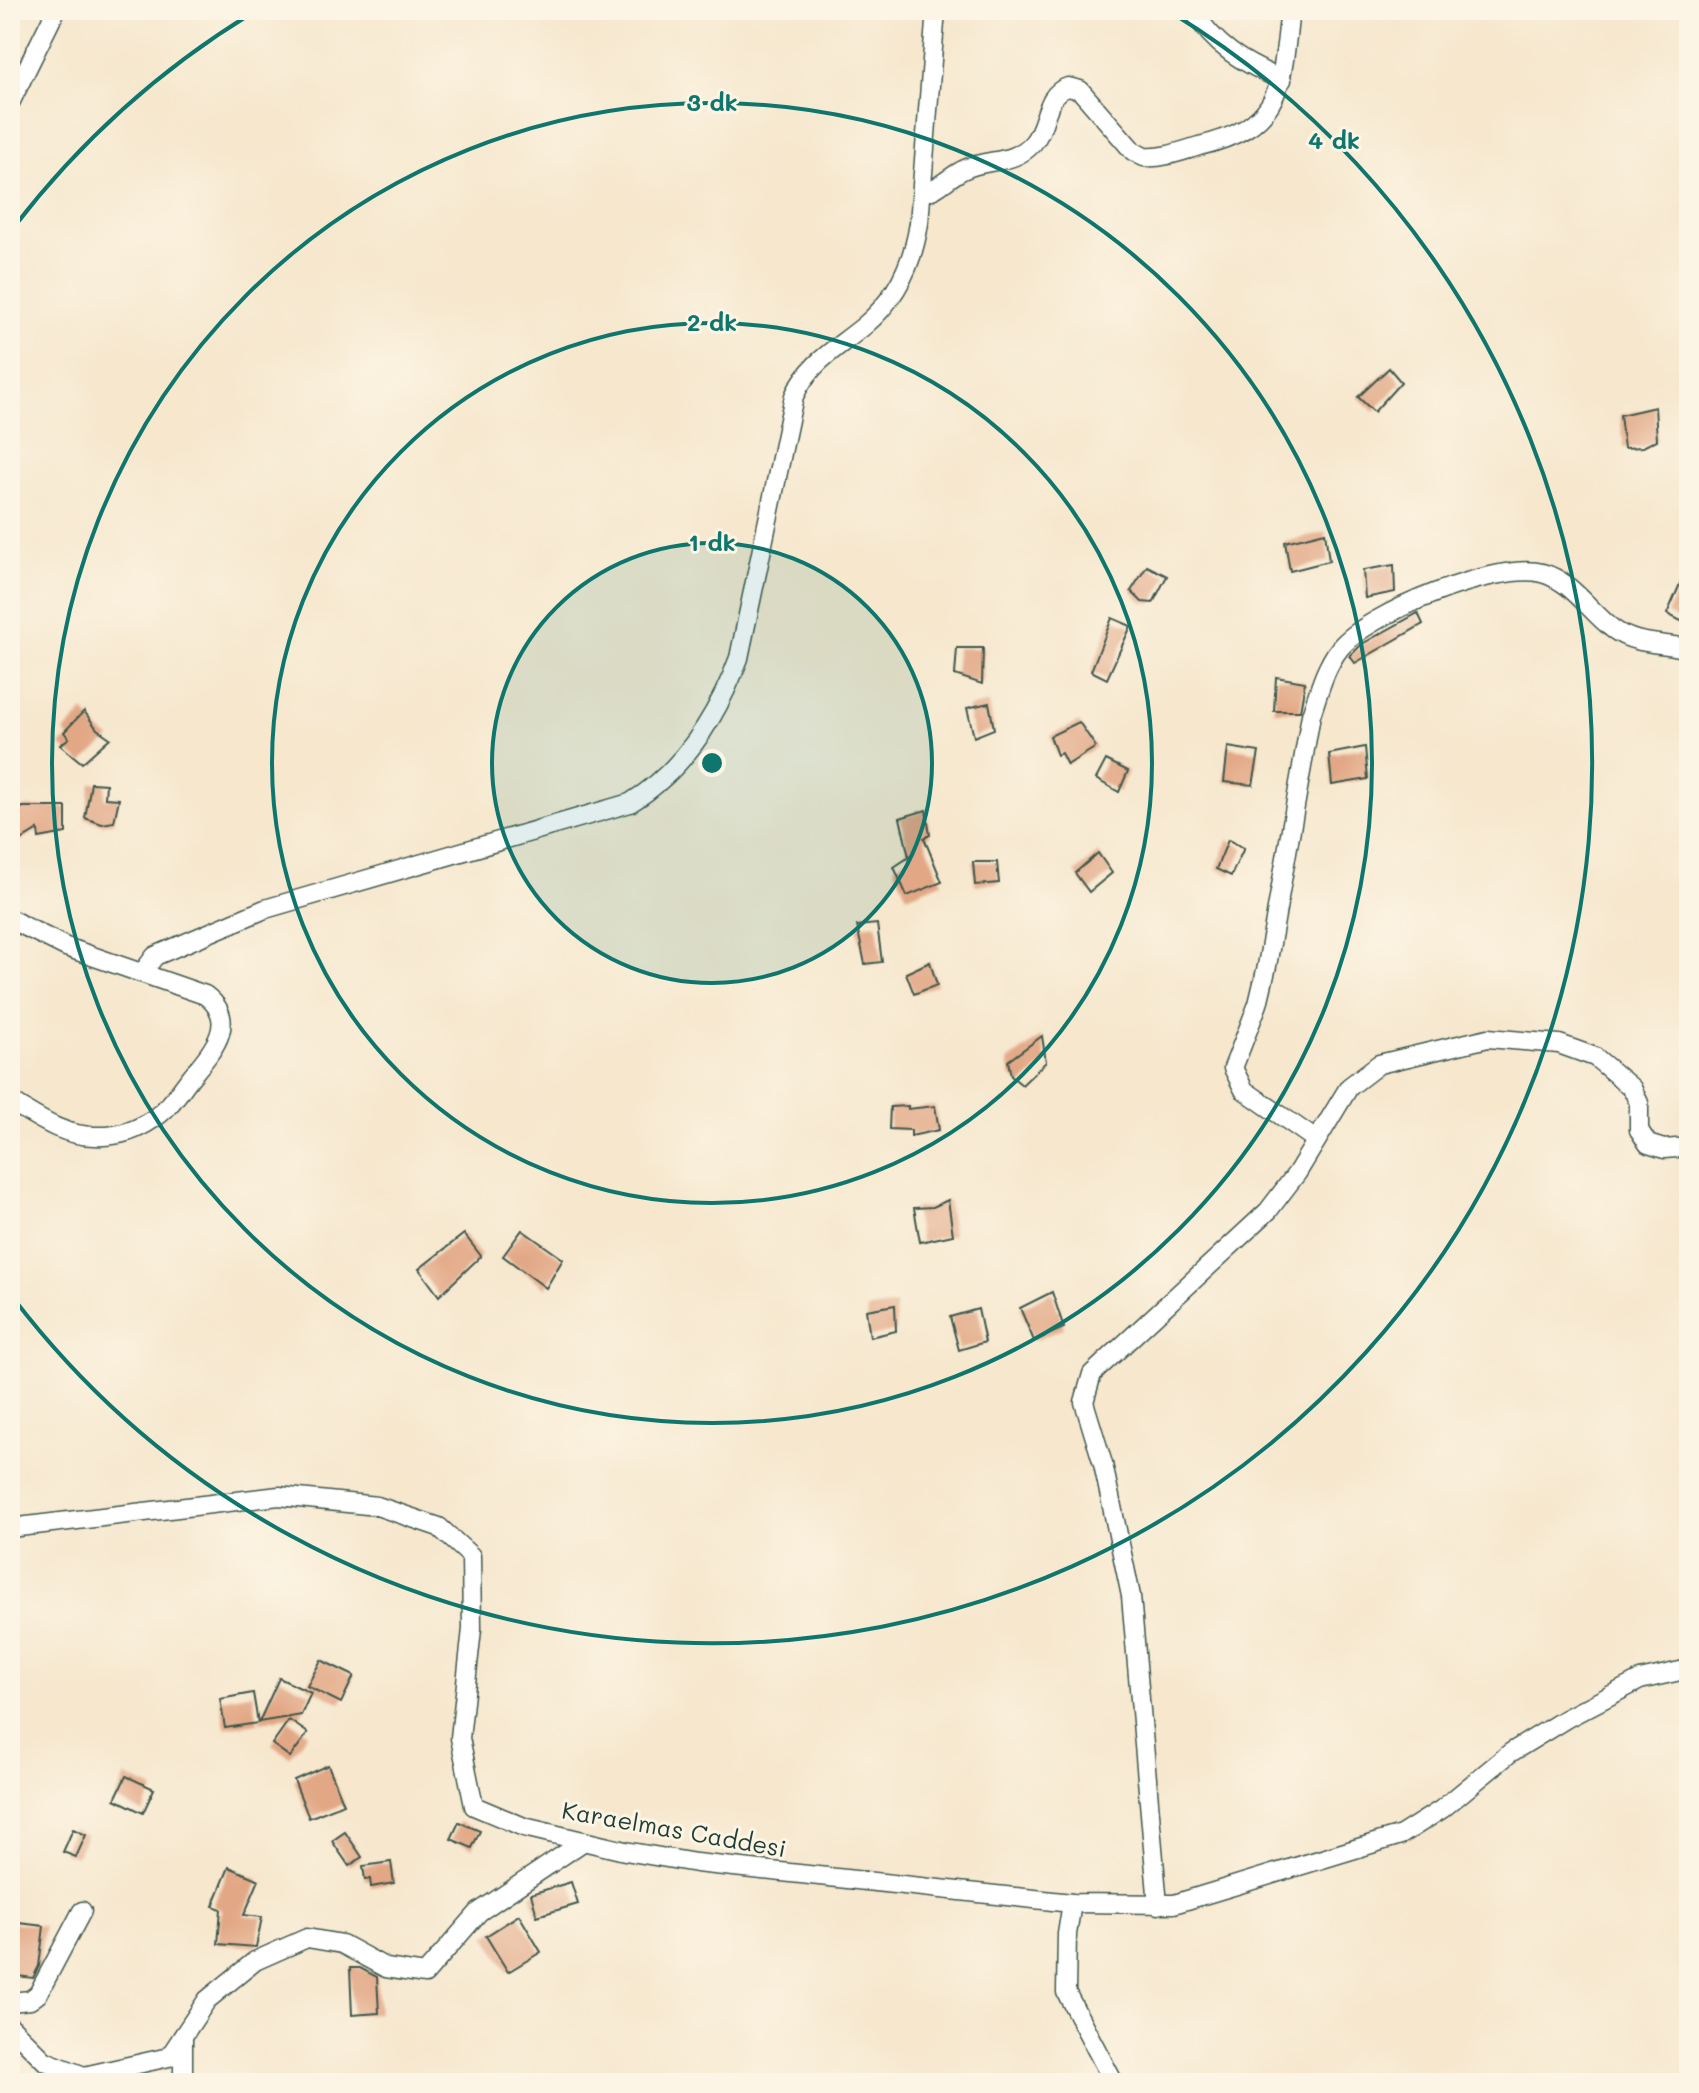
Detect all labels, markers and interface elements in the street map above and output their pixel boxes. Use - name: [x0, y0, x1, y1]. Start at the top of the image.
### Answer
- text: 3 dk: [686, 86, 738, 117]
- text: 4 dk: [1308, 124, 1360, 155]
- text: 2 dk: [687, 306, 737, 337]
- text: 1 dk: [688, 526, 736, 557]
- centre of rings: [698, 749, 726, 777]
- street label: Karaelmas Caddesi: [560, 1794, 789, 1864]

